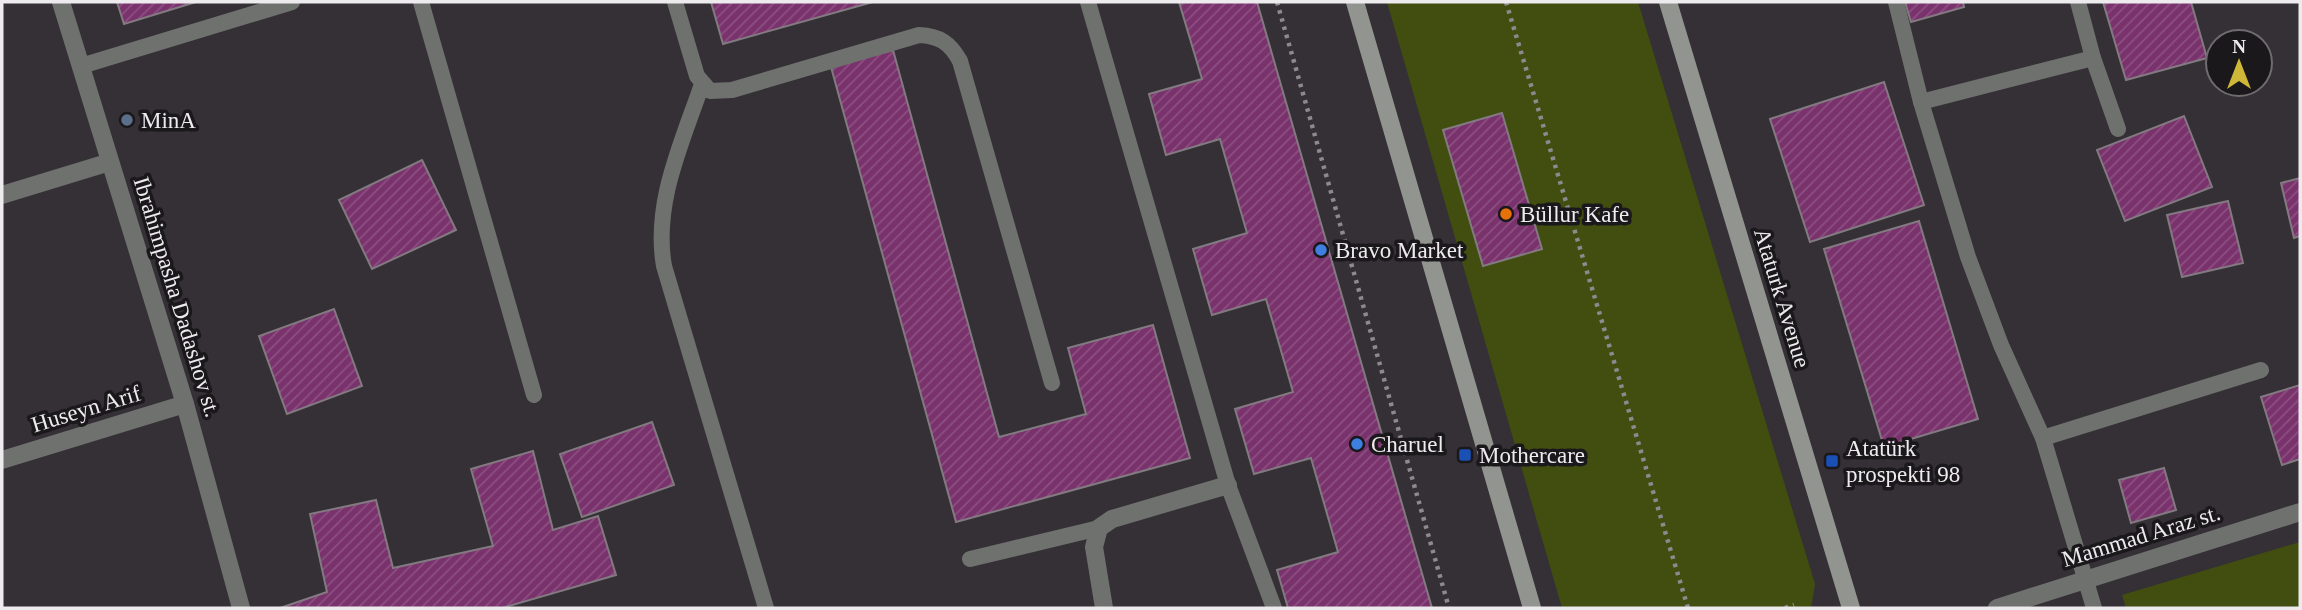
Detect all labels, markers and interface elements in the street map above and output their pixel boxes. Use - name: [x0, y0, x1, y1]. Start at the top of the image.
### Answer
- north arrow: [2204, 28, 2274, 98]
- text: N: [2232, 36, 2246, 57]
- place label: MinA: [141, 108, 196, 133]
- marker: MinA: [119, 112, 135, 128]
- street label: Ibrahimpasha Dadashov st.: [129, 174, 225, 420]
- place label: Büllur Kafe: [1520, 202, 1629, 227]
- marker: Büllur Kafe: [1498, 206, 1514, 222]
- street label: Ataturk Avenue: [1749, 225, 1815, 371]
- place label: Bravo Market: [1335, 238, 1464, 263]
- marker: Bravo Market: [1313, 242, 1329, 258]
- street label: Huseyn Arif: [28, 380, 144, 437]
- place label: Charuel: [1371, 432, 1444, 457]
- marker: Charuel: [1349, 436, 1365, 452]
- place label: Atatürk prospekti 98: [1846, 436, 1960, 487]
- place label: Mothercare: [1479, 443, 1585, 468]
- marker: Mothercare: [1457, 447, 1473, 463]
- marker: Atatürk prospekti 98: [1824, 453, 1840, 469]
- street label: Mammad Araz st.: [2059, 500, 2223, 572]

